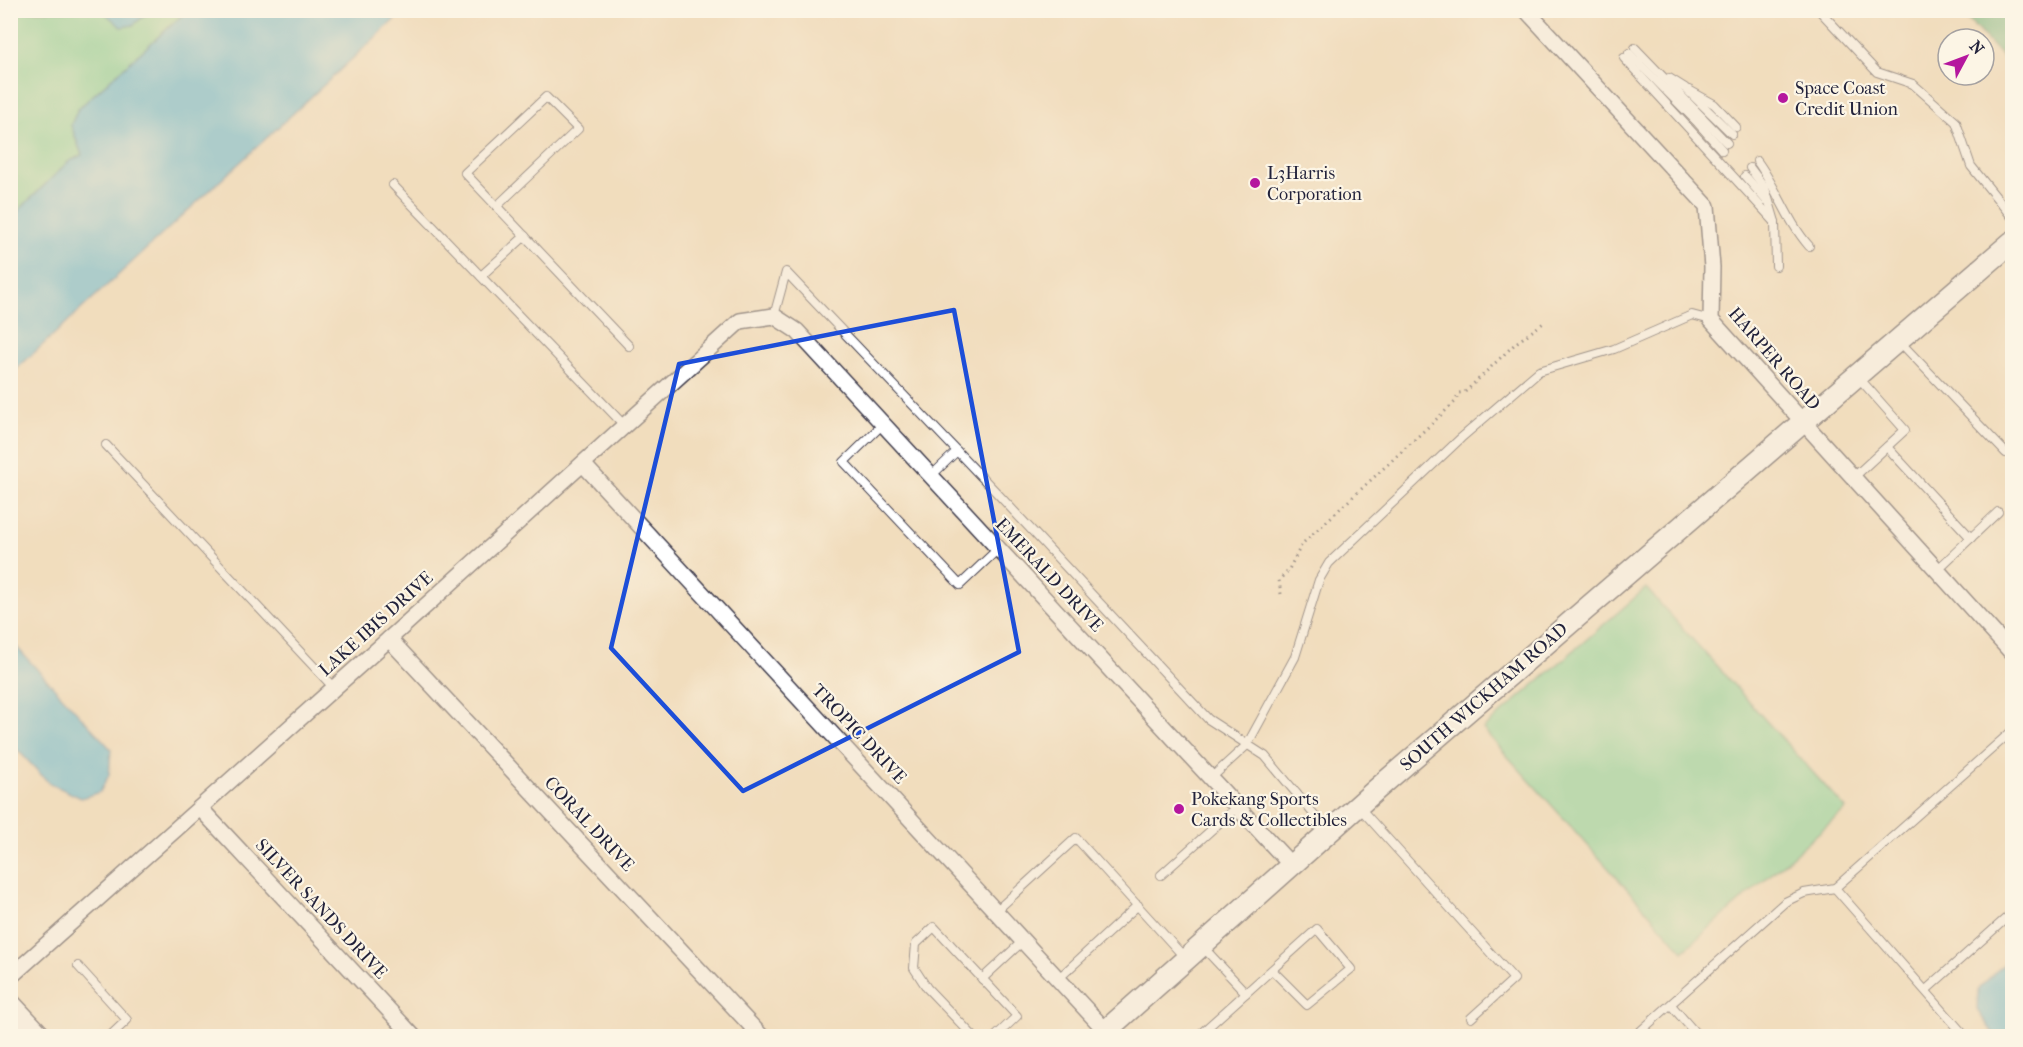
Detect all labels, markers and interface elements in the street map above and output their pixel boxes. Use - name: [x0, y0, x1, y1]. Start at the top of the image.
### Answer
- north arrow: [1936, 27, 1996, 87]
- text: N: [1966, 37, 1989, 59]
- place label: Space Coast Credit Union: [1795, 78, 1898, 120]
- marker: Space Coast Credit Union: [1776, 91, 1790, 105]
- place label: L3Harris Corporation: [1267, 163, 1363, 205]
- marker: L3Harris Corporation: [1248, 176, 1262, 190]
- street label: HARPER ROAD: [1724, 303, 1824, 415]
- street label: EMERALD DRIVE: [991, 514, 1107, 636]
- street label: LAKE IBIS DRIVE: [315, 567, 437, 681]
- street label: SOUTH WICKHAM ROAD: [1396, 618, 1572, 776]
- street label: TROPIC DRIVE: [807, 680, 911, 788]
- street label: CORAL DRIVE: [540, 772, 638, 876]
- place label: Pokekang Sports Cards & Collectibles: [1191, 789, 1347, 831]
- marker: Pokekang Sports Cards & Collectibles: [1172, 802, 1186, 816]
- street label: SILVER SANDS DRIVE: [251, 835, 391, 983]

